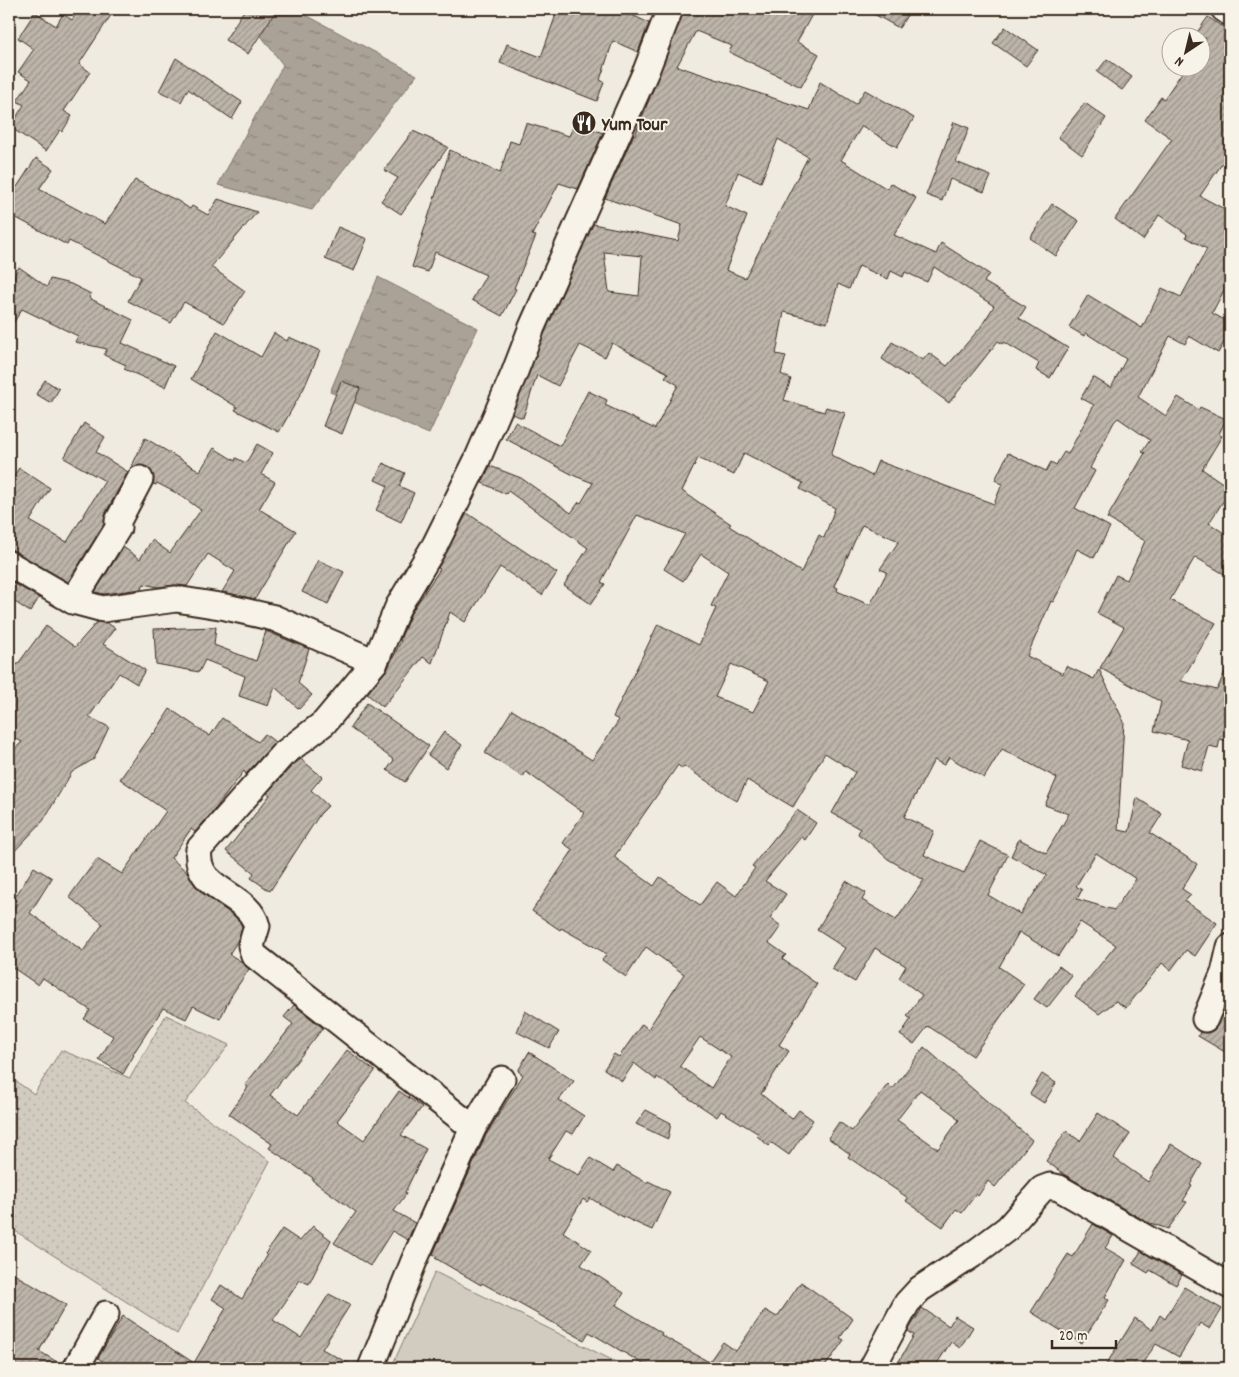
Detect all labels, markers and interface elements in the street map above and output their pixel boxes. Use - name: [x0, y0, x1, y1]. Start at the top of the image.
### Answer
- north arrow: [1162, 28, 1212, 78]
- text: N: [1171, 51, 1188, 71]
- restaurant icon: Yum Tour: [571, 110, 597, 136]
- place label: Yum Tour: [601, 112, 668, 140]
- scale bar: [1052, 1317, 1115, 1349]
- text: 20 m: [1059, 1326, 1087, 1348]

